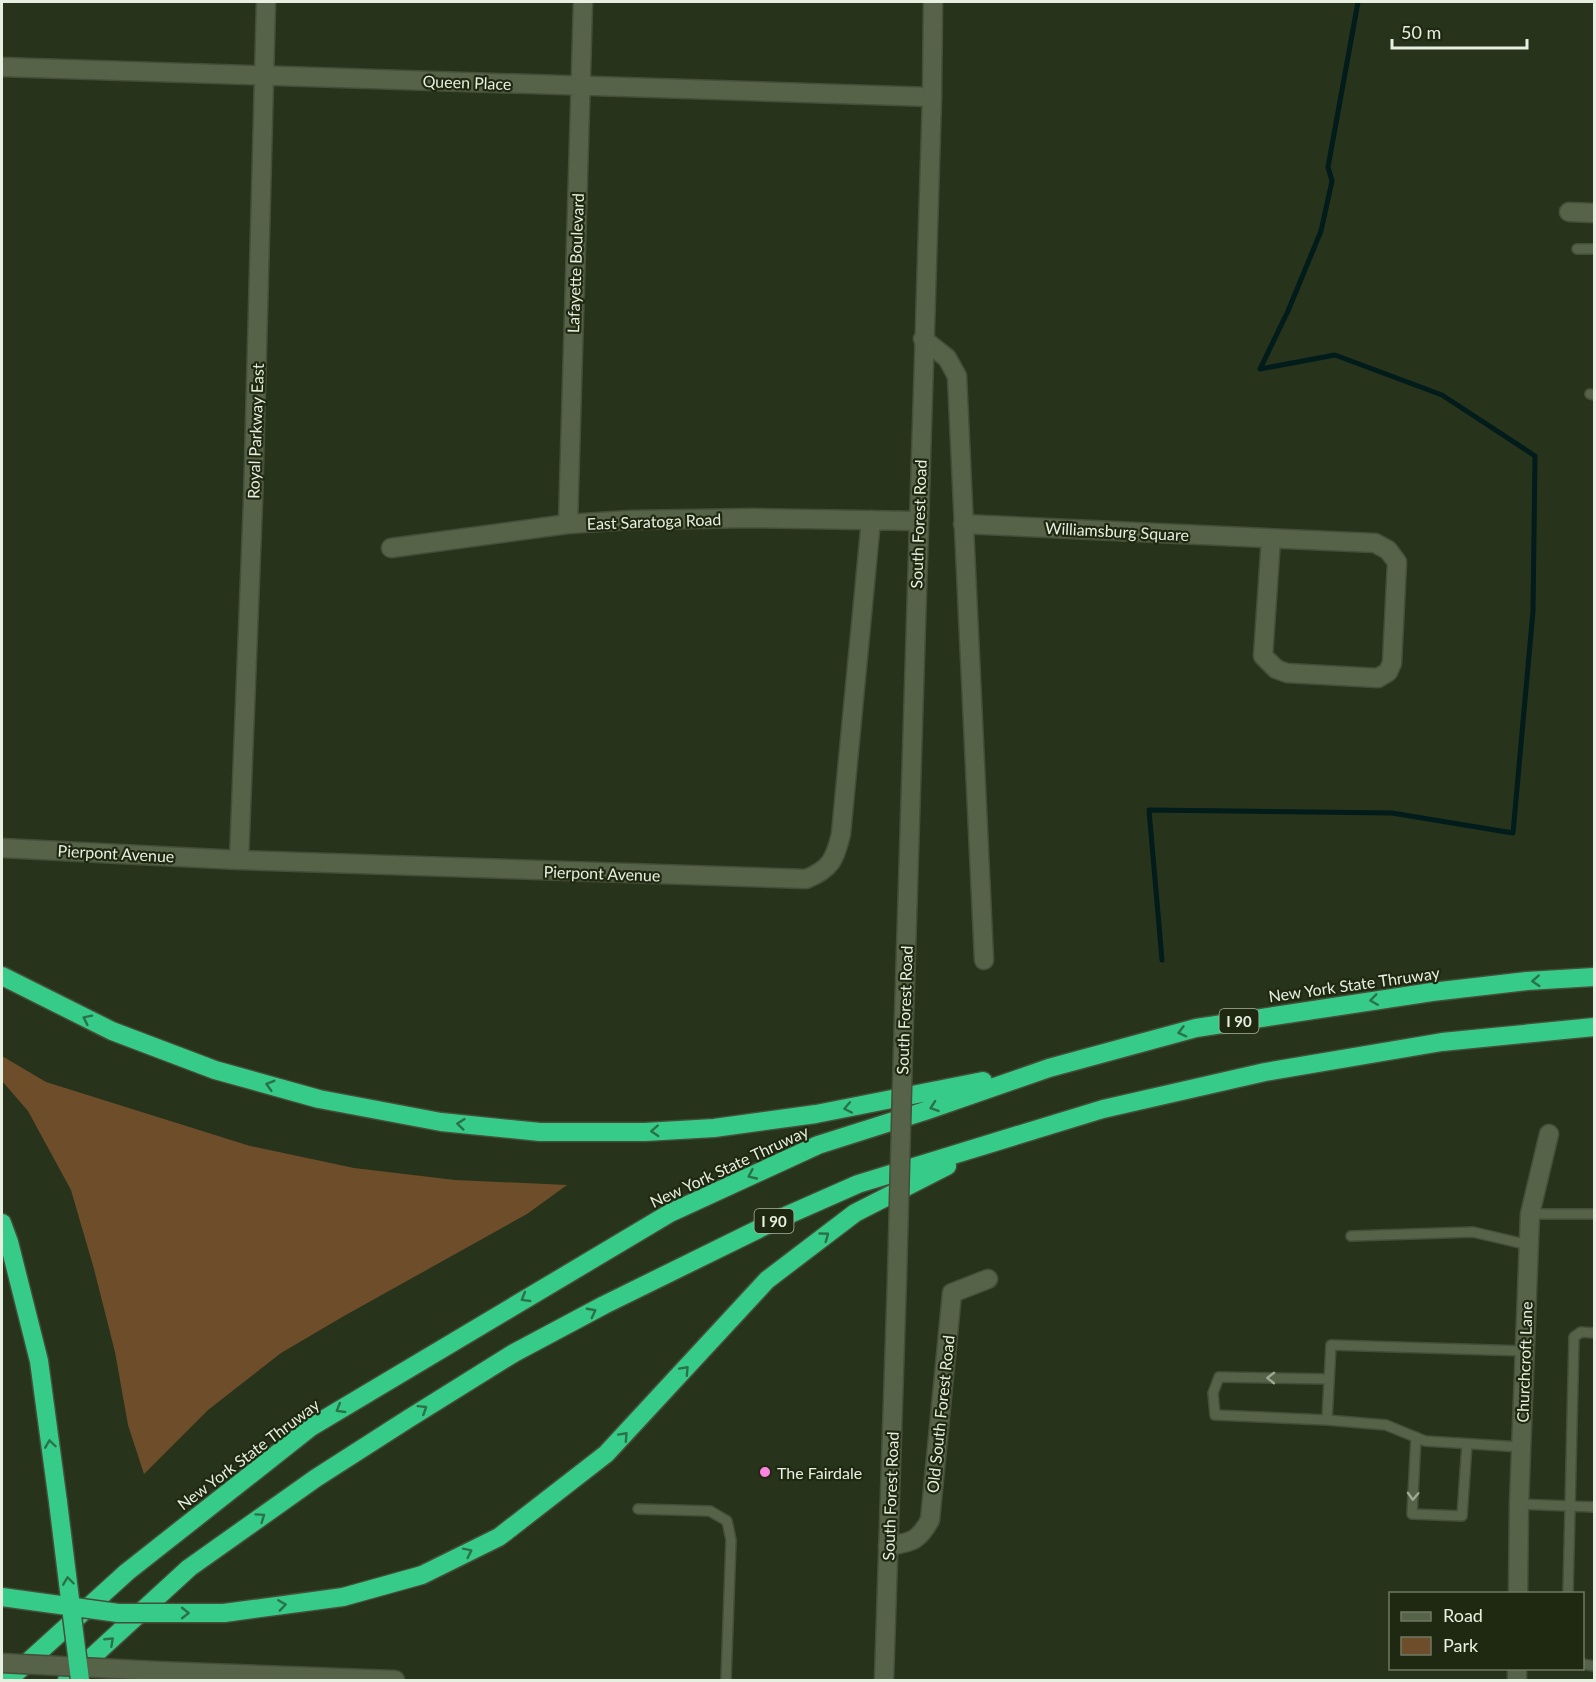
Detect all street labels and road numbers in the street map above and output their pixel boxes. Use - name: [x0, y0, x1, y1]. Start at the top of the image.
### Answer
- street label: Queen Place: [422, 71, 512, 93]
- street label: Lafayette Boulevard: [563, 193, 587, 333]
- street label: Royal Parkway East: [243, 363, 267, 499]
- street label: South Forest Road: [906, 459, 930, 589]
- street label: East Saratoga Road: [586, 509, 722, 533]
- street label: Williamsburg Square: [1045, 518, 1189, 544]
- street label: Pierpont Avenue: [57, 840, 175, 866]
- street label: Pierpont Avenue: [543, 861, 661, 885]
- street label: South Forest Road: [892, 945, 916, 1075]
- street label: New York State Thruway: [1267, 962, 1441, 1005]
- road number: I 90: [1220, 1009, 1258, 1033]
- street label: New York State Thruway: [647, 1121, 812, 1211]
- road number: I 90: [754, 1209, 794, 1233]
- street label: Churchcroft Lane: [1512, 1301, 1536, 1423]
- street label: Old South Forest Road: [922, 1334, 958, 1494]
- street label: New York State Thruway: [173, 1394, 323, 1514]
- street label: South Forest Road: [878, 1431, 902, 1561]

